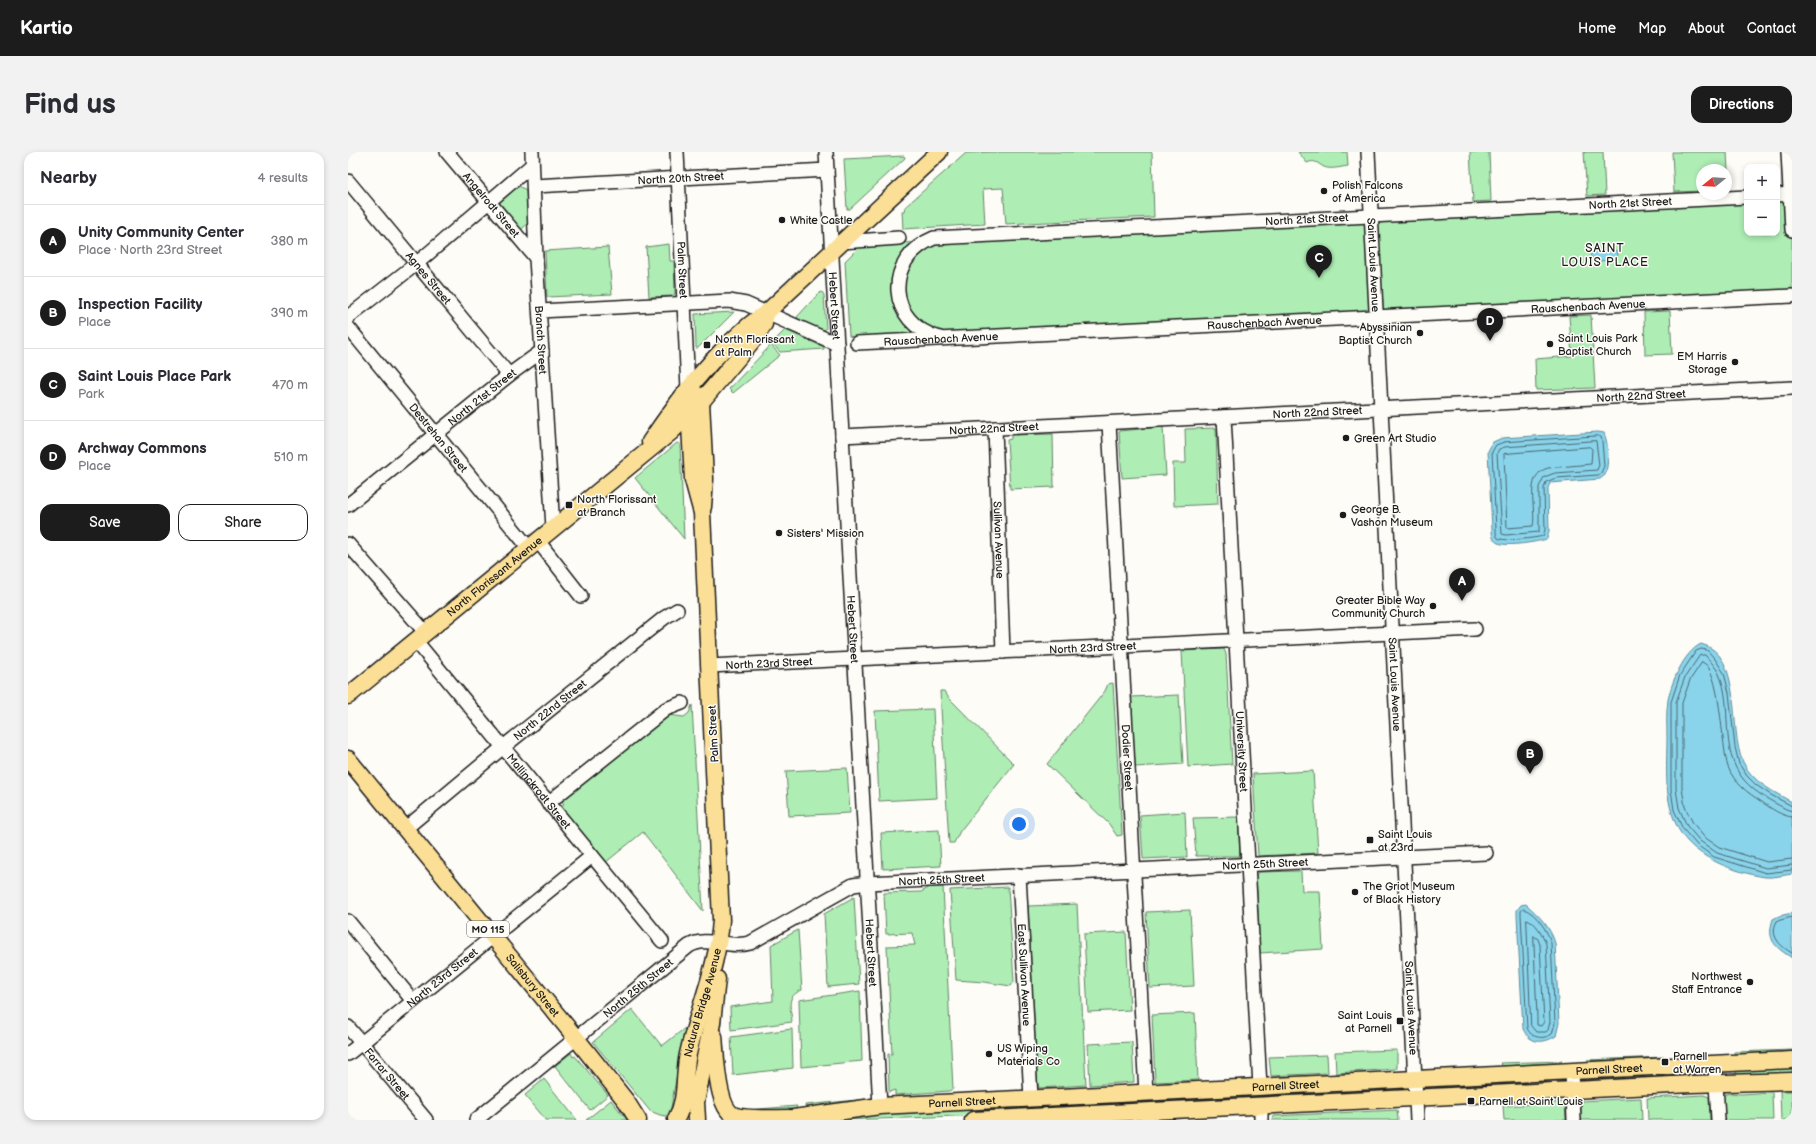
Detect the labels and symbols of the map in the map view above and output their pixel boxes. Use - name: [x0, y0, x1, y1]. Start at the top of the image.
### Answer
- north arrow: [1696, 164, 1732, 200]
- street label: Angelrodt Street: [460, 170, 522, 241]
- street label: North 20th Street: [637, 170, 725, 187]
- place label: Polish Falcons of America: [1332, 179, 1403, 205]
- marker: Polish Falcons of America: [1319, 186, 1329, 196]
- street label: North 21st Street: [1588, 195, 1673, 212]
- street label: North 21st Street: [1265, 211, 1349, 228]
- place label: White Castle: [790, 214, 853, 227]
- marker: White Castle: [777, 215, 787, 225]
- street label: Saint Louis Avenue: [1364, 217, 1382, 313]
- street label: Palm Street: [674, 241, 690, 299]
- district label: SAINT LOUIS PLACE: [1561, 241, 1649, 270]
- pin: C: [1306, 245, 1332, 278]
- street label: Agnes Street: [403, 249, 454, 308]
- street label: Hebert Street: [826, 272, 843, 341]
- street label: Rauschenbach Avenue: [1530, 297, 1646, 316]
- street label: Branch Street: [532, 305, 549, 375]
- pin: D: [1477, 308, 1503, 341]
- street label: Rauschenbach Avenue: [1207, 314, 1323, 332]
- place label: Abyssinian Baptist Church: [1339, 321, 1412, 347]
- marker: Abyssinian Baptist Church: [1415, 328, 1425, 338]
- street label: Rauschenbach Avenue: [883, 330, 999, 349]
- place label: Saint Louis Park Baptist Church: [1558, 332, 1638, 358]
- place label: North Florissant at Palm: [715, 333, 795, 359]
- marker: Saint Louis Park Baptist Church: [1545, 339, 1555, 349]
- marker: North Florissant at Palm: [702, 340, 712, 350]
- place label: EM Harris Storage: [1677, 350, 1728, 376]
- marker: EM Harris Storage: [1730, 357, 1740, 367]
- street label: North 21st Street: [446, 366, 519, 429]
- street label: North 22nd Street: [1596, 387, 1687, 405]
- street label: Destrehan Street: [406, 401, 471, 475]
- street label: North 22nd Street: [1272, 404, 1363, 421]
- street label: North 22nd Street: [949, 420, 1040, 438]
- place label: Green Art Studio: [1354, 432, 1436, 445]
- marker: Green Art Studio: [1341, 433, 1351, 443]
- place label: North Florissant at Branch: [577, 493, 657, 519]
- marker: North Florissant at Branch: [564, 500, 574, 510]
- street label: Sullivan Avenue: [991, 501, 1006, 579]
- place label: George B. Vashon Museum: [1351, 503, 1433, 529]
- marker: George B. Vashon Museum: [1338, 510, 1348, 520]
- place label: Sisters' Mission: [787, 527, 864, 540]
- marker: Sisters' Mission: [774, 528, 784, 538]
- street label: North Florissant Avenue: [444, 534, 545, 620]
- pin: A: [1449, 568, 1475, 601]
- place label: Greater Bible Way Community Church: [1332, 594, 1425, 620]
- street label: Hebert Street: [844, 595, 861, 664]
- marker: Greater Bible Way Community Church: [1428, 601, 1438, 611]
- street label: Saint Louis Avenue: [1386, 637, 1403, 732]
- street label: North 23rd Street: [1049, 639, 1137, 657]
- street label: North 23rd Street: [725, 655, 813, 672]
- street label: North 22nd Street: [511, 677, 589, 743]
- street label: Palm Street: [705, 704, 721, 763]
- street label: University Street: [1233, 711, 1250, 793]
- street label: Dodier Street: [1119, 724, 1135, 792]
- pin: B: [1517, 741, 1543, 774]
- street label: Mallinckrodt Street: [504, 751, 574, 832]
- your location: [1009, 814, 1029, 834]
- place label: Saint Louis at 23rd: [1378, 828, 1433, 854]
- marker: Saint Louis at 23rd: [1365, 835, 1375, 845]
- street label: North 25th Street: [1222, 856, 1309, 873]
- street label: North 25th Street: [898, 871, 986, 888]
- place label: The Griot Museum of Black History: [1363, 880, 1455, 906]
- marker: The Griot Museum of Black History: [1350, 887, 1360, 897]
- street label: Hebert Street: [862, 919, 879, 988]
- road number: MO 115: [467, 921, 509, 937]
- street label: East Sullivan Avenue: [1015, 923, 1033, 1027]
- street label: North 23rd Street: [404, 945, 481, 1011]
- street label: Natural Bridge Avenue: [681, 947, 724, 1058]
- street label: Salisbury Street: [503, 951, 562, 1020]
- street label: North 25th Street: [601, 955, 676, 1021]
- street label: Saint Louis Avenue: [1402, 960, 1420, 1056]
- place label: Northwest Staff Entrance: [1672, 970, 1743, 996]
- marker: Northwest Staff Entrance: [1745, 977, 1755, 987]
- place label: Saint Louis at Parnell: [1338, 1009, 1393, 1035]
- marker: Saint Louis at Parnell: [1395, 1016, 1405, 1026]
- place label: US Wiping Materials Co: [997, 1042, 1060, 1068]
- street label: Farrar Street: [361, 1046, 413, 1103]
- marker: US Wiping Materials Co: [984, 1049, 994, 1059]
- place label: Parnell at Warren: [1673, 1050, 1721, 1076]
- marker: Parnell at Warren: [1660, 1057, 1670, 1067]
- street label: Parnell Street: [1575, 1062, 1644, 1078]
- street label: Parnell Street: [1252, 1078, 1320, 1094]
- street label: Parnell Street: [928, 1094, 997, 1111]
- place label: Parnell at Saint Louis: [1479, 1095, 1583, 1108]
- marker: Parnell at Saint Louis: [1466, 1096, 1476, 1106]

